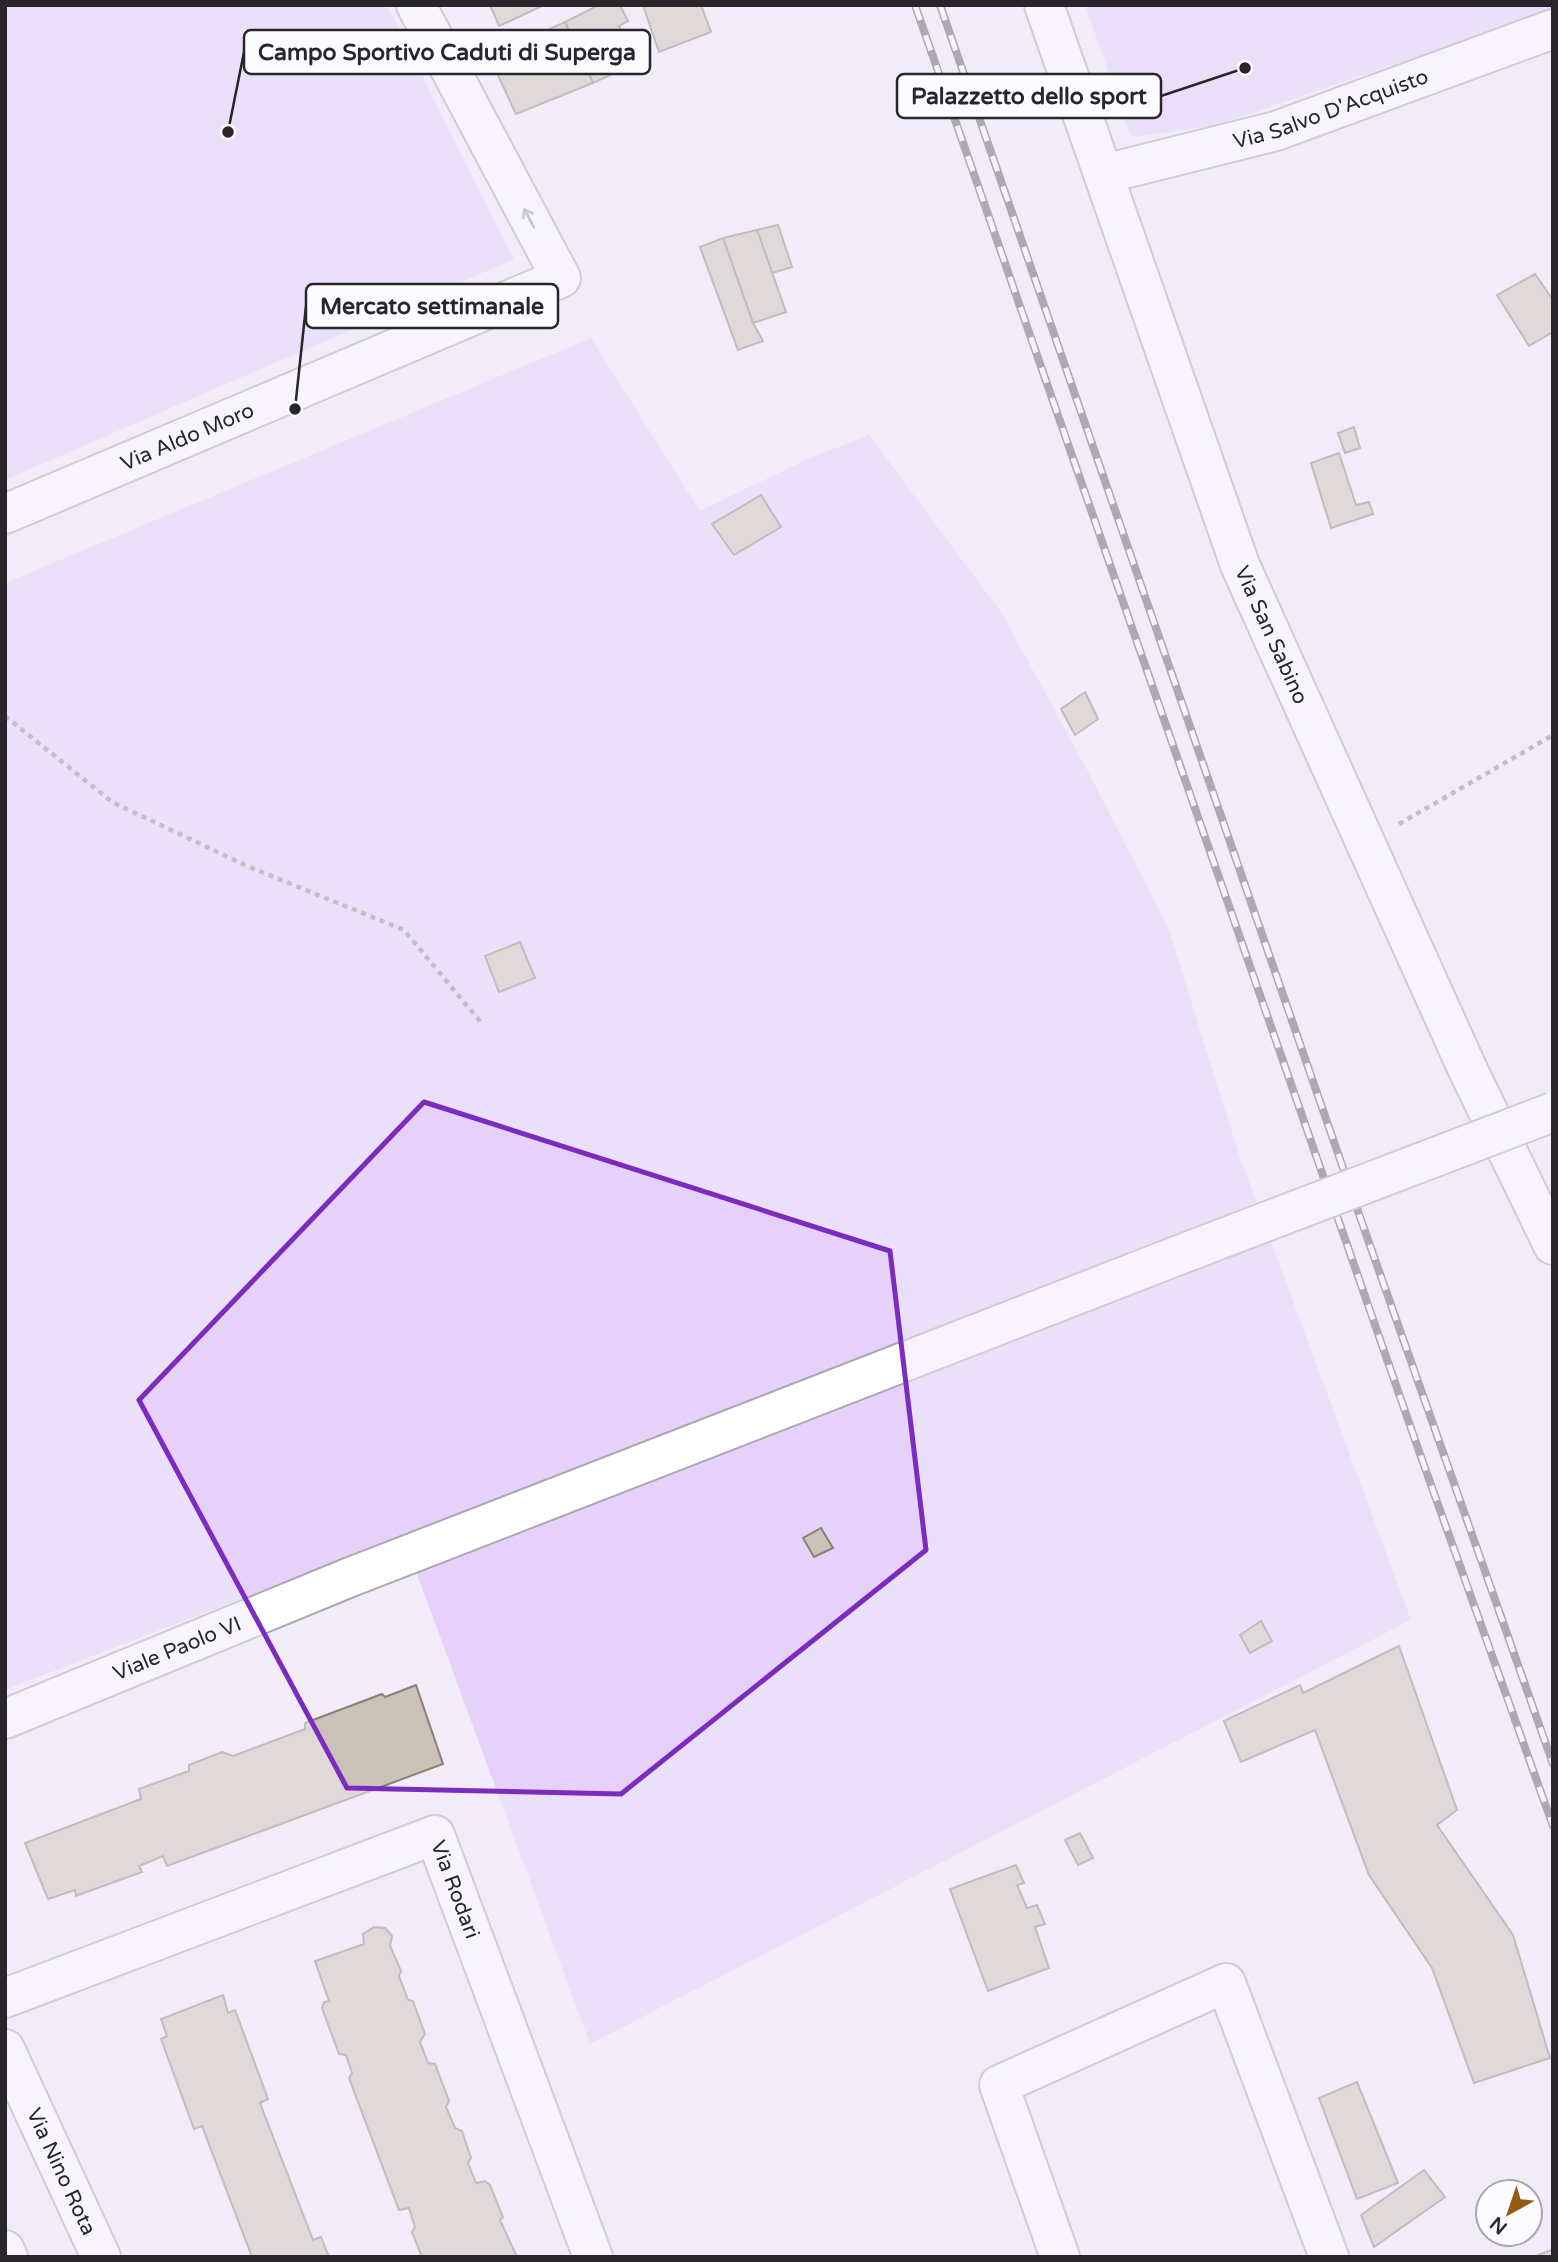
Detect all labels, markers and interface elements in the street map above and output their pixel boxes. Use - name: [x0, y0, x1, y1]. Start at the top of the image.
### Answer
- callout: Campo Sportivo Caduti di Superga: [244, 30, 650, 74]
- text: Campo Sportivo Caduti di Superga: [258, 39, 636, 67]
- street label: Via Salvo D'Acquisto: [1231, 64, 1432, 154]
- callout: Palazzetto dello sport: [897, 74, 1161, 118]
- text: Palazzetto dello sport: [911, 83, 1147, 111]
- one-way arrow: [522, 208, 536, 228]
- callout: Mercato settimanale: [306, 284, 558, 328]
- text: Mercato settimanale: [320, 293, 544, 321]
- street label: Via Aldo Moro: [117, 398, 258, 476]
- street label: Via San Sabino: [1229, 562, 1313, 708]
- street label: Viale Paolo VI: [109, 1611, 245, 1686]
- street label: Via Rodari: [425, 1837, 485, 1942]
- street label: Via Nino Rota: [21, 2104, 101, 2239]
- north arrow: [1474, 2178, 1544, 2248]
- text: N: [1486, 2212, 1512, 2239]

